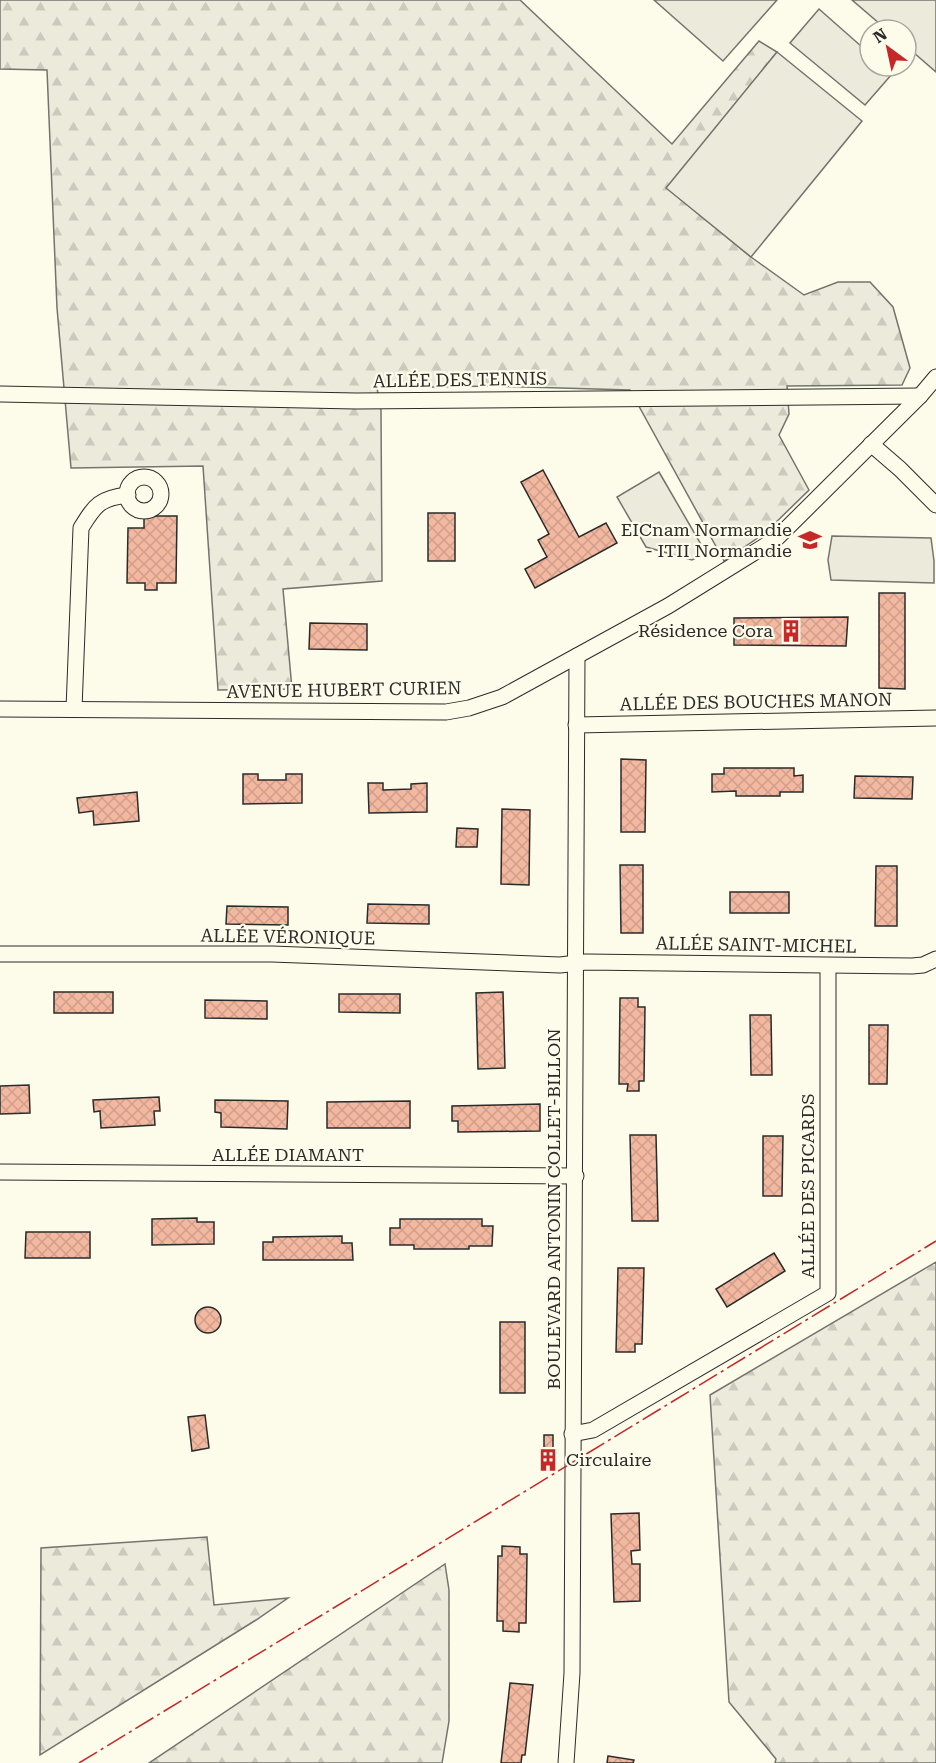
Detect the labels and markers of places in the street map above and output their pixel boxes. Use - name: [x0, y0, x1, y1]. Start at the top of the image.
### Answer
- place label: EICnam Normandie - ITII Normandie: [621, 519, 792, 561]
- school or university icon: EICnam Normandie - ITII Normandie: [797, 527, 823, 553]
- building icon: Résidence Cora: [778, 618, 804, 644]
- place label: Résidence Cora: [638, 620, 773, 641]
- building icon: Circulaire: [535, 1447, 561, 1473]
- place label: Circulaire: [566, 1449, 652, 1470]

